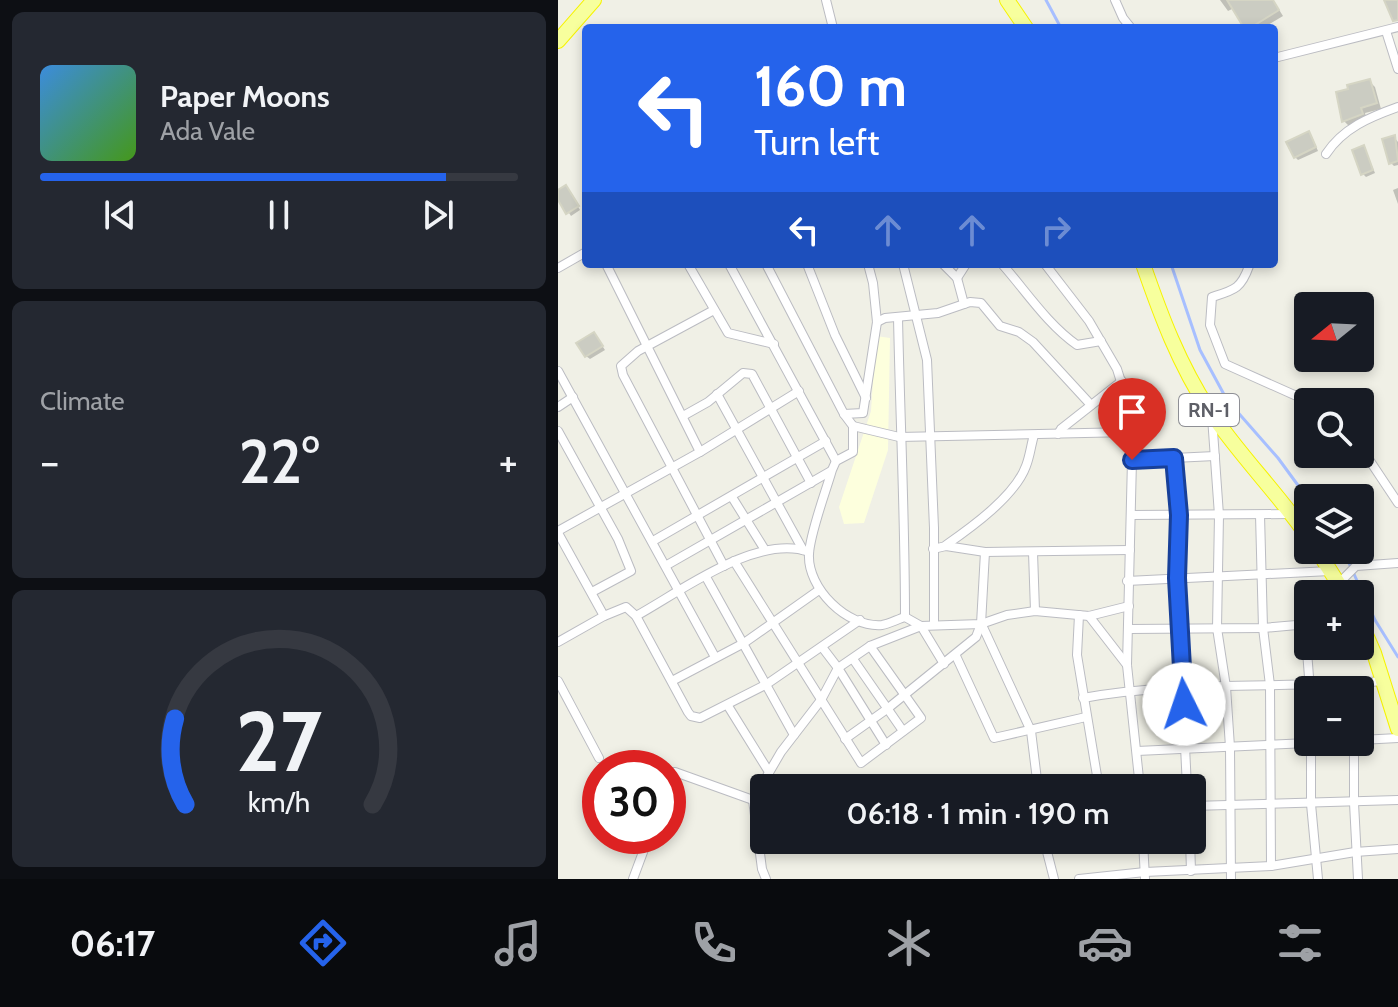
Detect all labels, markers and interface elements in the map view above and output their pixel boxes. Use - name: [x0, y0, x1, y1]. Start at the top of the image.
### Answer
- text: 160 m: [754, 52, 907, 120]
- icon: left: [622, 56, 726, 160]
- text: Paper Moons: [160, 78, 330, 115]
- text: Ada Vale: [160, 115, 255, 147]
- text: Turn left: [754, 120, 879, 164]
- icon: previous: [98, 193, 142, 237]
- icon: pause: [257, 193, 301, 237]
- icon: next: [416, 193, 460, 237]
- icon: left: [782, 208, 826, 252]
- icon: ahead: [866, 208, 910, 252]
- icon: ahead: [950, 208, 994, 252]
- icon: right: [1034, 208, 1078, 252]
- north arrow: [1294, 292, 1374, 372]
- map controls: [1294, 292, 1374, 756]
- pin: [1098, 378, 1166, 460]
- text: Climate: [40, 385, 125, 417]
- button: search: [1294, 388, 1374, 468]
- icon: arrive: [1110, 390, 1154, 434]
- road number: RN-1: [1179, 394, 1239, 426]
- text: 22°: [239, 425, 319, 498]
- text: −: [40, 435, 59, 488]
- text: +: [499, 435, 518, 488]
- button: layers: [1294, 484, 1374, 564]
- button: +: [1294, 580, 1374, 660]
- position arrow: [1142, 662, 1226, 746]
- button: −: [1294, 676, 1374, 756]
- text: 27: [236, 690, 322, 791]
- speed limit sign: 30: [582, 750, 686, 854]
- text: km/h: [248, 784, 310, 819]
- text: 06:18 · 1 min · 190 m: [847, 795, 1109, 832]
- icon: directions: [295, 915, 351, 971]
- icon: music: [490, 915, 546, 971]
- icon: phone: [686, 915, 742, 971]
- icon: climate: [881, 915, 937, 971]
- icon: car: [1077, 915, 1133, 971]
- icon: filters: [1272, 915, 1328, 971]
- text: 06:17: [70, 921, 155, 965]

